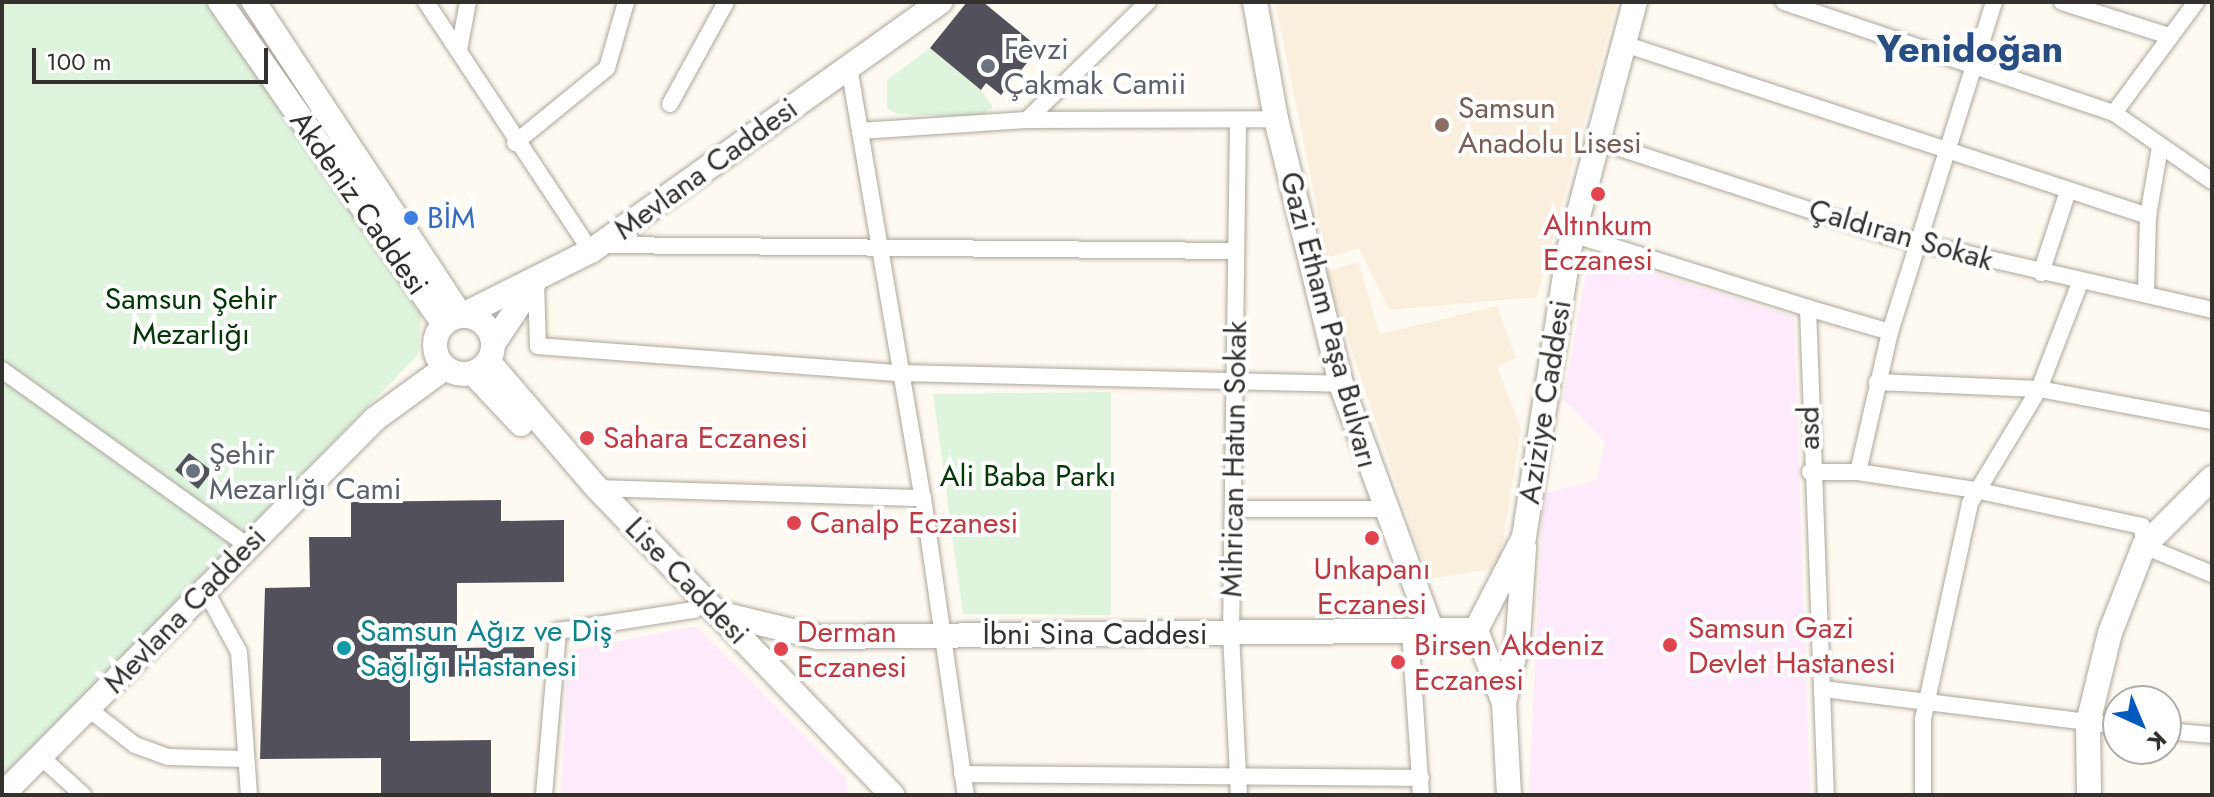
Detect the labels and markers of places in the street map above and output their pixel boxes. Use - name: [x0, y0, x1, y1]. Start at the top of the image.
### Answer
- place label: Fevzi Çakmak Camii: [1004, 31, 1186, 102]
- marker: Fevzi Çakmak Camii: [979, 57, 997, 75]
- place label: Samsun Anadolu Lisesi: [1458, 90, 1642, 160]
- marker: Samsun Anadolu Lisesi: [1433, 116, 1451, 134]
- marker: Altınkum Eczanesi: [1589, 185, 1607, 203]
- place label: BİM: [427, 200, 475, 236]
- place label: Altınkum Eczanesi: [1543, 207, 1653, 278]
- marker: BİM: [402, 209, 420, 227]
- place label: Sahara Eczanesi: [603, 420, 808, 456]
- marker: Sahara Eczanesi: [578, 429, 596, 447]
- place label: Şehir Mezarlığı Cami: [209, 436, 402, 506]
- marker: Şehir Mezarlığı Cami: [184, 462, 202, 480]
- place label: Canalp Eczanesi: [810, 505, 1018, 541]
- marker: Canalp Eczanesi: [785, 514, 803, 532]
- marker: Unkapanı Eczanesi: [1363, 529, 1381, 547]
- place label: Unkapanı Eczanesi: [1313, 551, 1431, 622]
- place label: Samsun Gazi Devlet Hastanesi: [1688, 610, 1896, 680]
- place label: Samsun Ağız ve Diş Sağlığı Hastanesi: [360, 613, 612, 684]
- place label: Derman Eczanesi: [797, 614, 907, 684]
- place label: Birsen Akdeniz Eczanesi: [1414, 627, 1604, 698]
- marker: Samsun Gazi Devlet Hastanesi: [1659, 634, 1681, 656]
- marker: Samsun Ağız ve Diş Sağlığı Hastanesi: [335, 639, 353, 657]
- marker: Derman Eczanesi: [772, 640, 790, 658]
- marker: Birsen Akdeniz Eczanesi: [1389, 653, 1407, 671]

